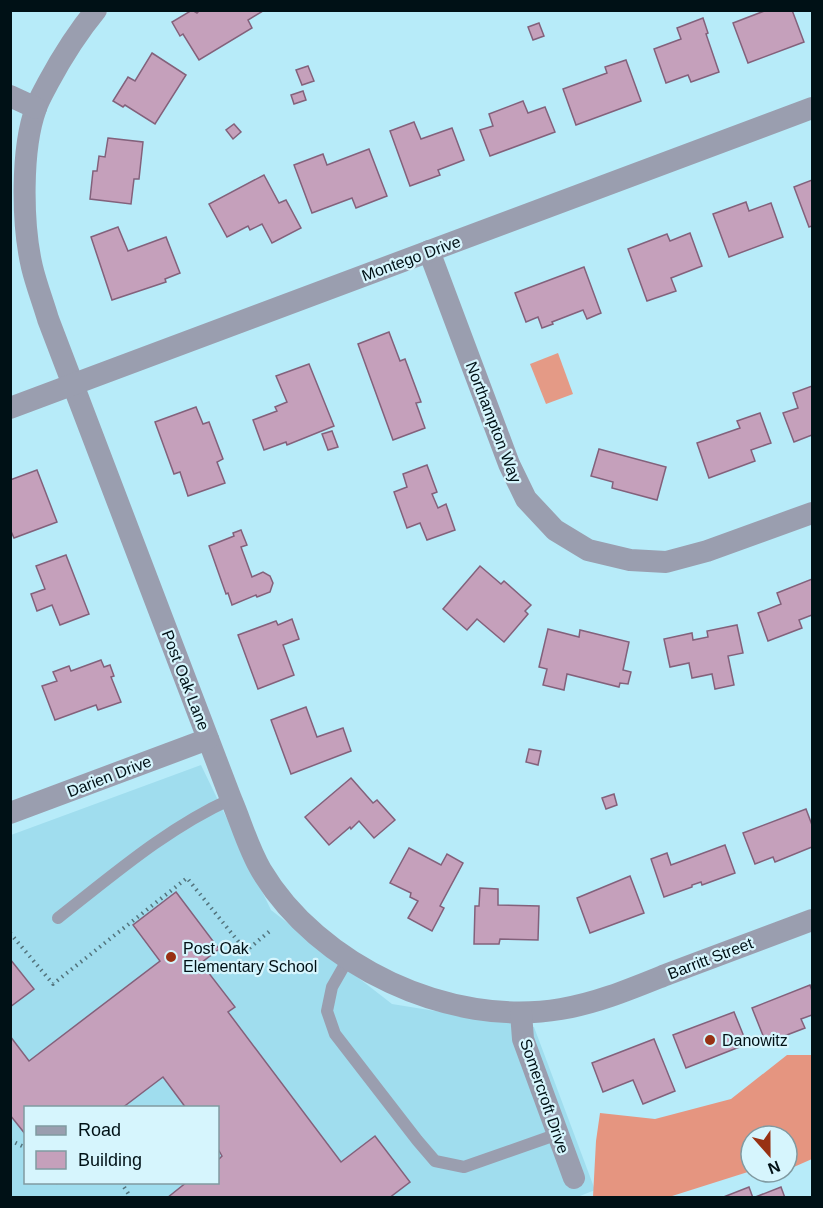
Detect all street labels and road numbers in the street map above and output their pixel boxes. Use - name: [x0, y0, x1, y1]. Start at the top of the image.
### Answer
- street label: Montego Drive: [359, 233, 463, 284]
- street label: Northampton Way: [463, 359, 524, 485]
- street label: Post Oak Lane: [159, 628, 212, 733]
- street label: Darien Drive: [65, 753, 154, 800]
- street label: Barritt Street: [665, 934, 756, 982]
- street label: Somercroft Drive: [517, 1037, 572, 1156]

